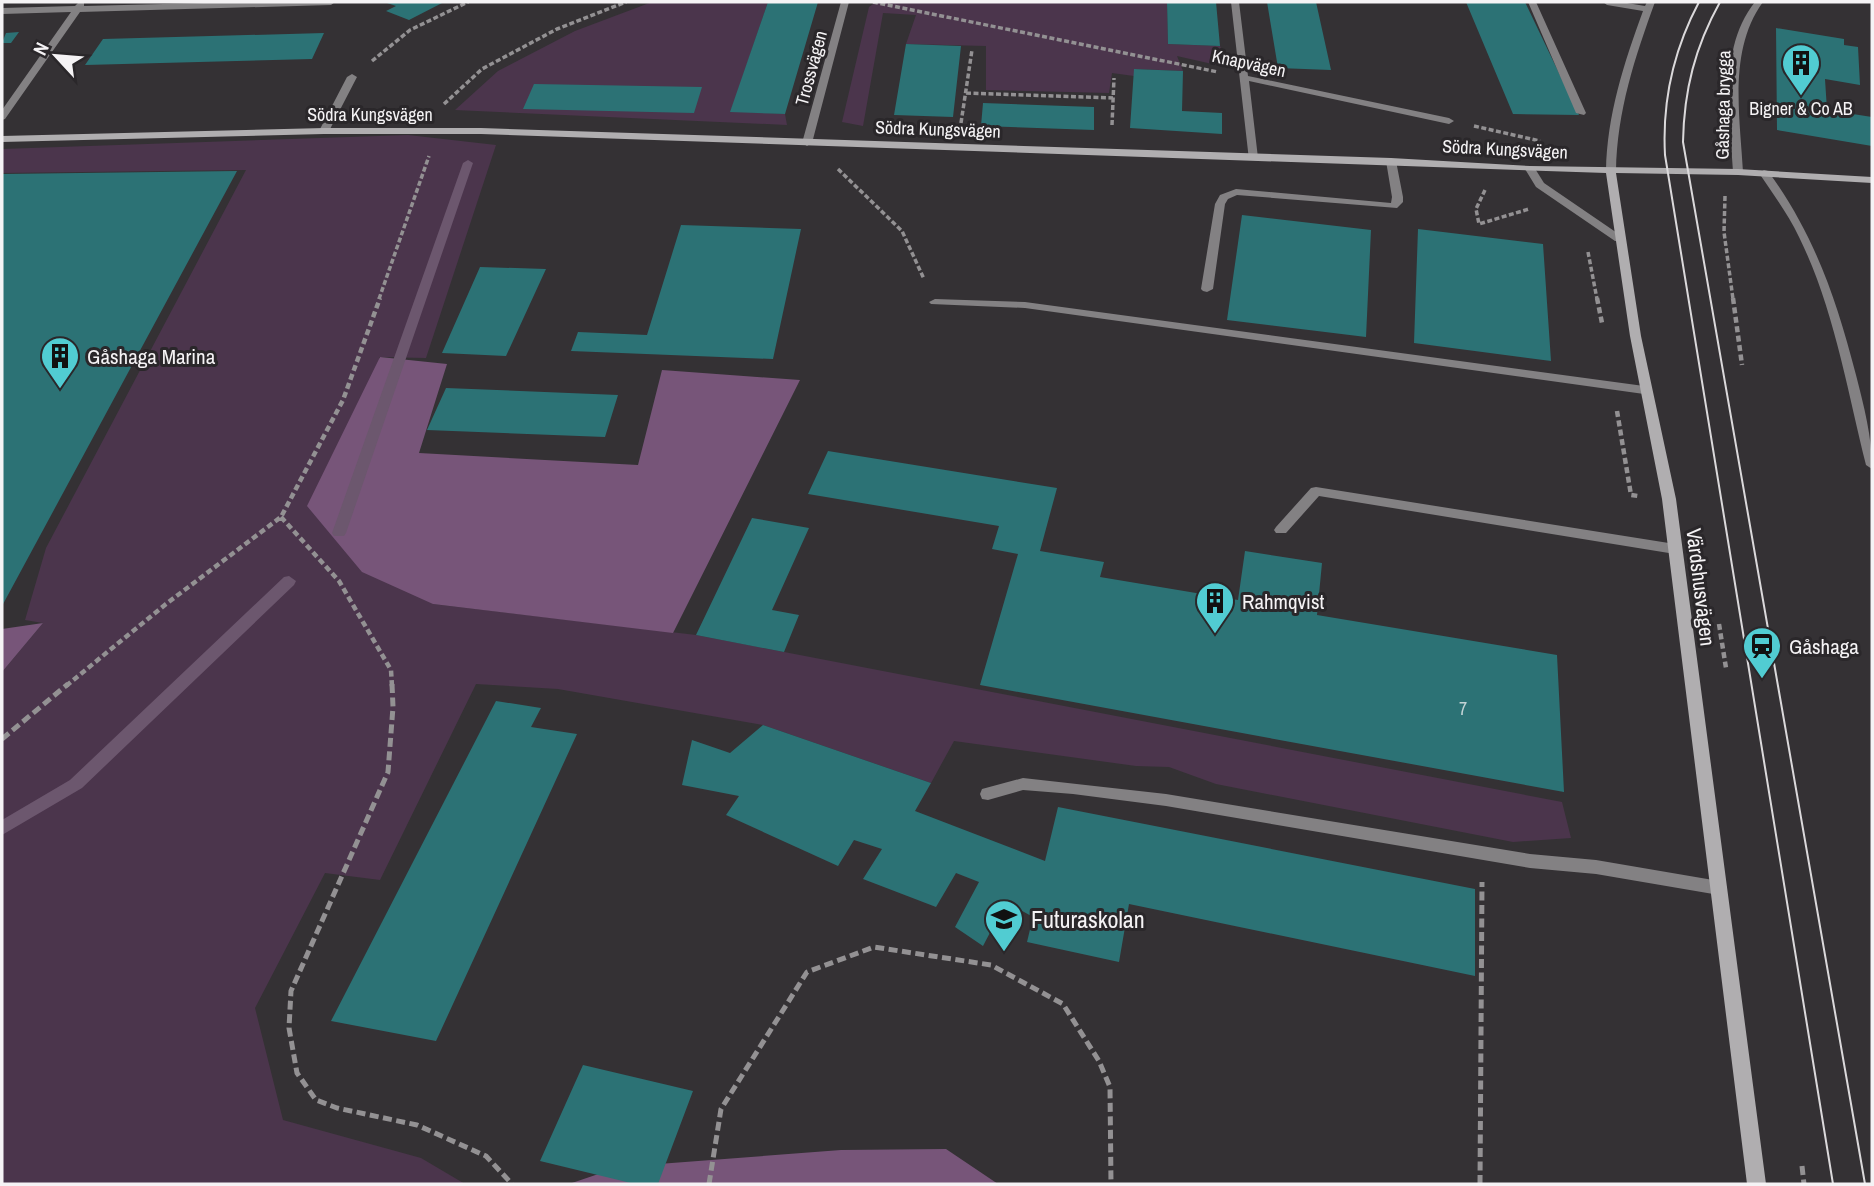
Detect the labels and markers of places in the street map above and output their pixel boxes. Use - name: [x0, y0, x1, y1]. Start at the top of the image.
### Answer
- building icon: Bigner & Co AB: [1780, 42, 1822, 97]
- place label: Bigner & Co AB: [1749, 96, 1853, 121]
- building icon: Gåshaga Marina: [39, 335, 81, 390]
- place label: Gåshaga Marina: [87, 342, 216, 371]
- building icon: Rahmqvist: [1194, 580, 1236, 635]
- place label: Rahmqvist: [1242, 587, 1325, 616]
- station icon: Gåshaga: [1741, 625, 1783, 680]
- place label: Gåshaga: [1789, 632, 1859, 661]
- school or university icon: Futuraskolan: [983, 898, 1025, 953]
- place label: Futuraskolan: [1031, 903, 1145, 935]

